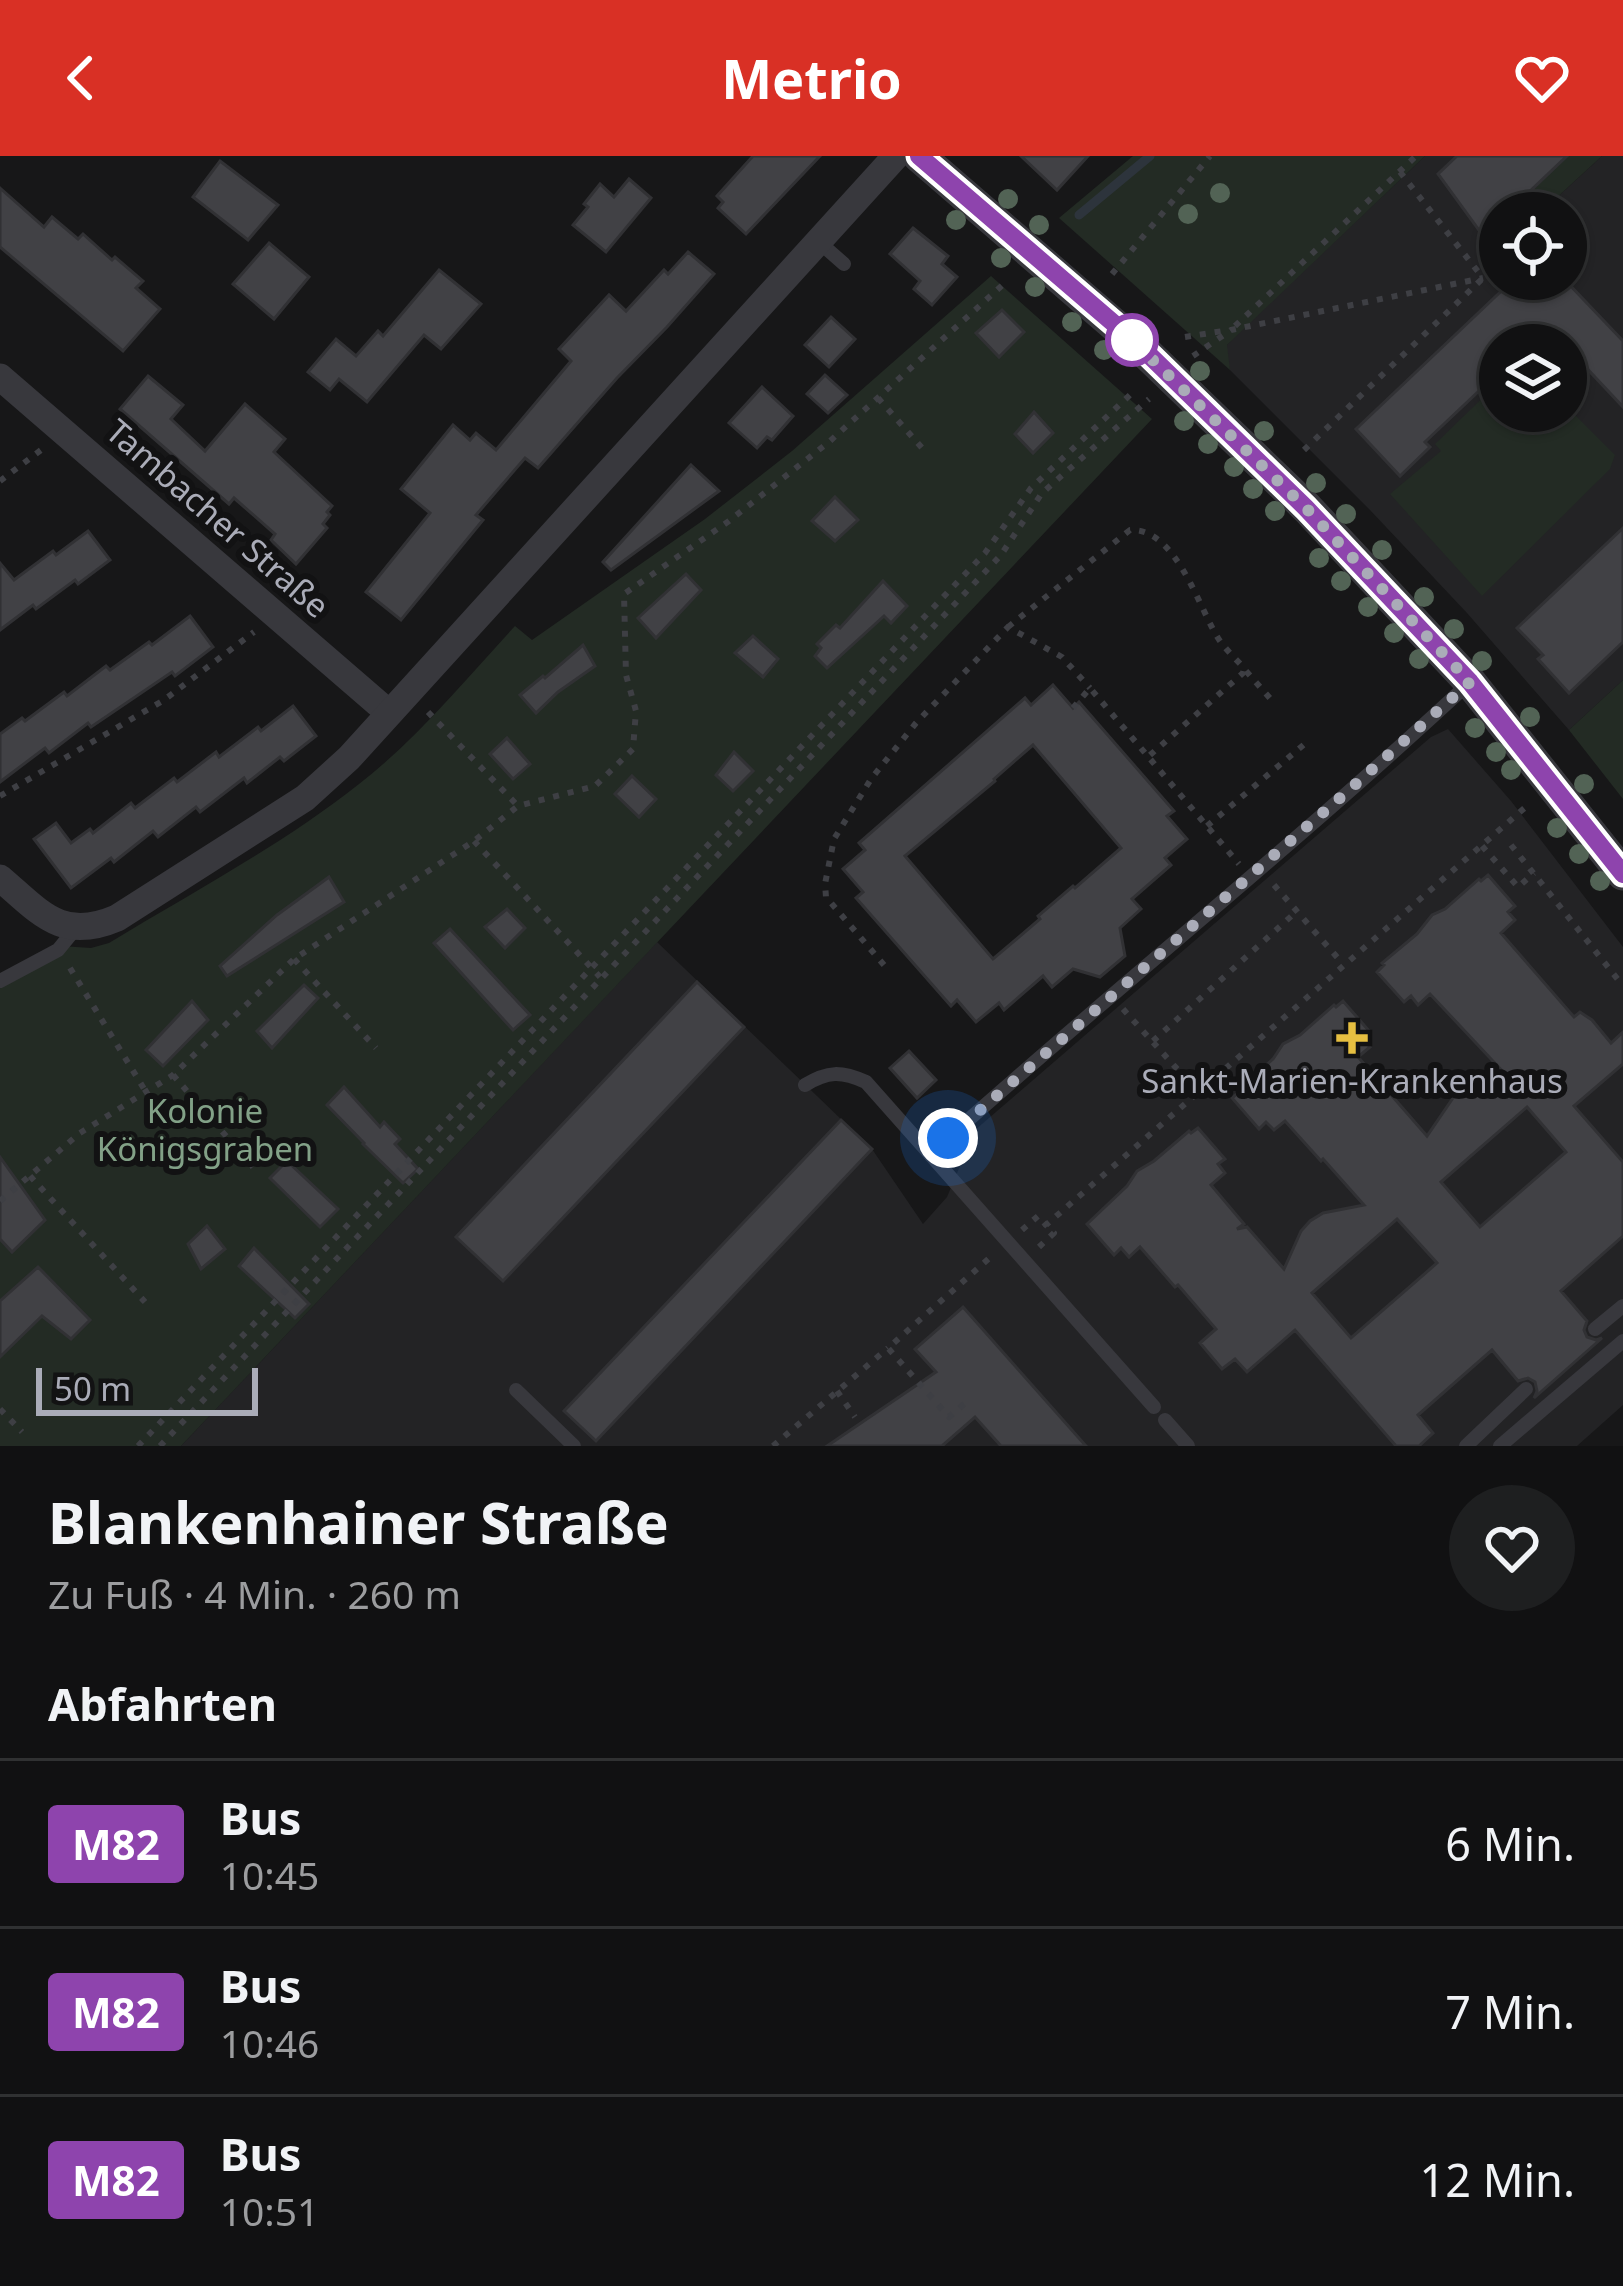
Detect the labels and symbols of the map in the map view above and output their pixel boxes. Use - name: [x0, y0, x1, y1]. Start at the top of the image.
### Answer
- unlabelled marker: [1107, 315, 1157, 365]
- street label: Tambacher Straße: [97, 409, 339, 627]
- marker: Sankt-Marien-Krankenhaus: [1336, 1022, 1368, 1054]
- place label: Sankt-Marien-Krankenhaus: [1141, 1058, 1563, 1103]
- park label: Kolonie Königsgraben: [97, 1088, 313, 1171]
- your location: [918, 1108, 978, 1168]
- scale bar: [36, 1362, 258, 1415]

